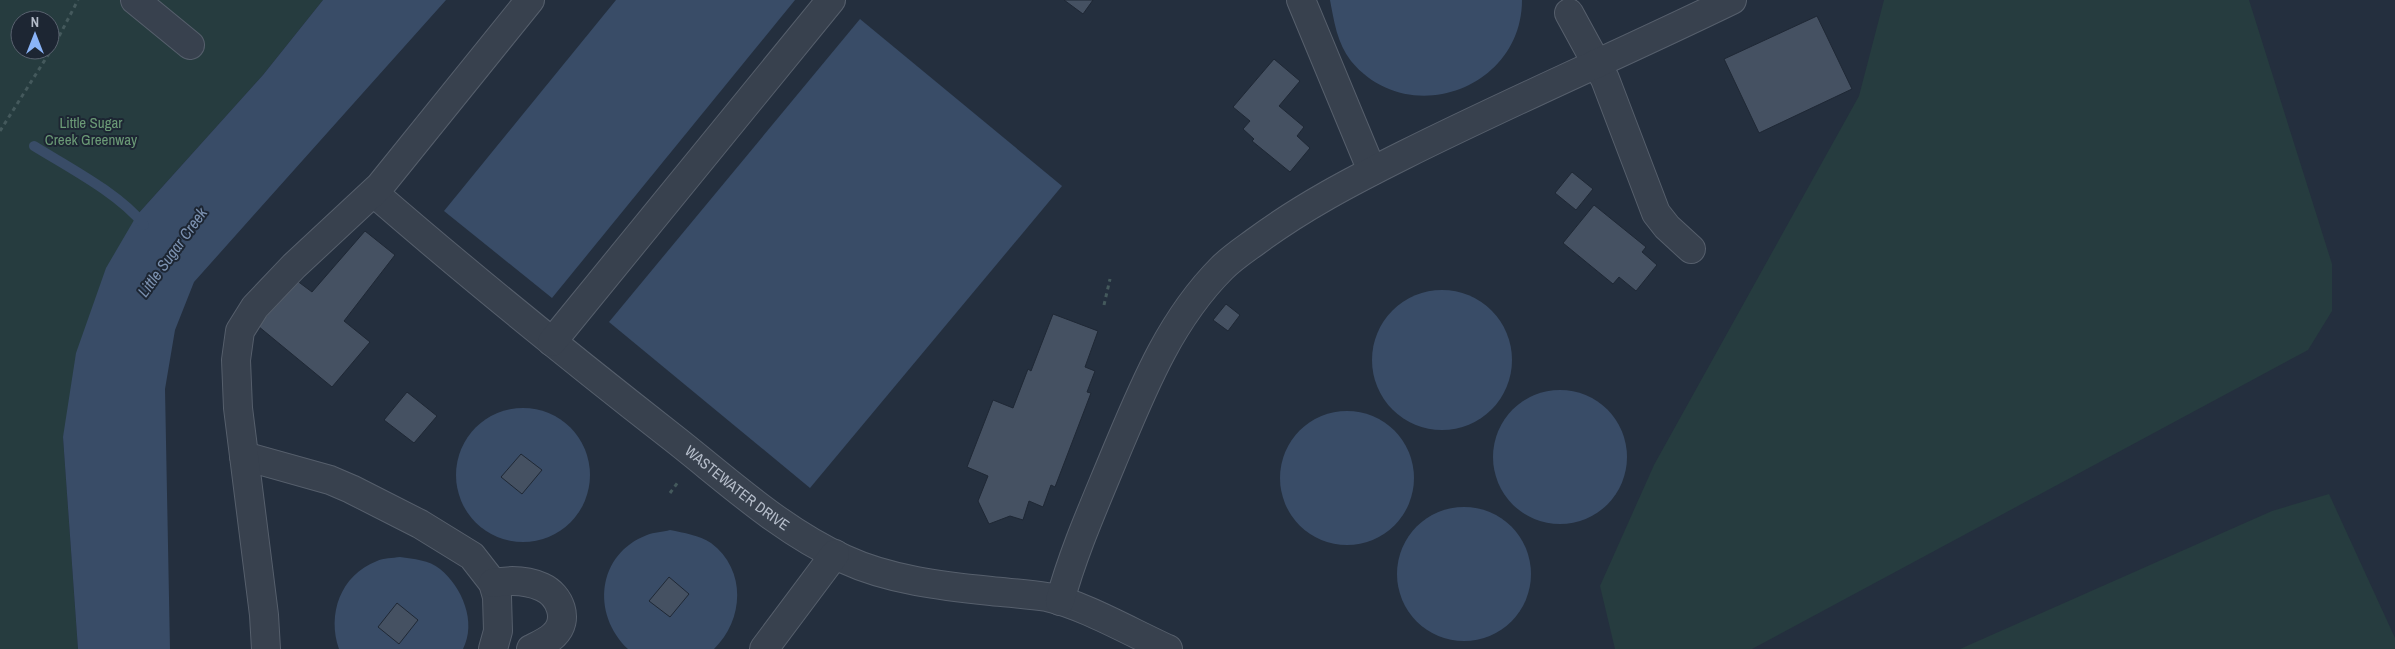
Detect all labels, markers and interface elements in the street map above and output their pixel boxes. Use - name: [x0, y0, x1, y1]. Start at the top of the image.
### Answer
- north arrow: [10, 10, 60, 60]
- text: N: [31, 13, 39, 31]
- park label: Little Sugar Creek Greenway: [45, 112, 138, 150]
- water label: Little Sugar Creek: [132, 202, 212, 301]
- street label: WASTEWATER DRIVE: [681, 440, 794, 535]

